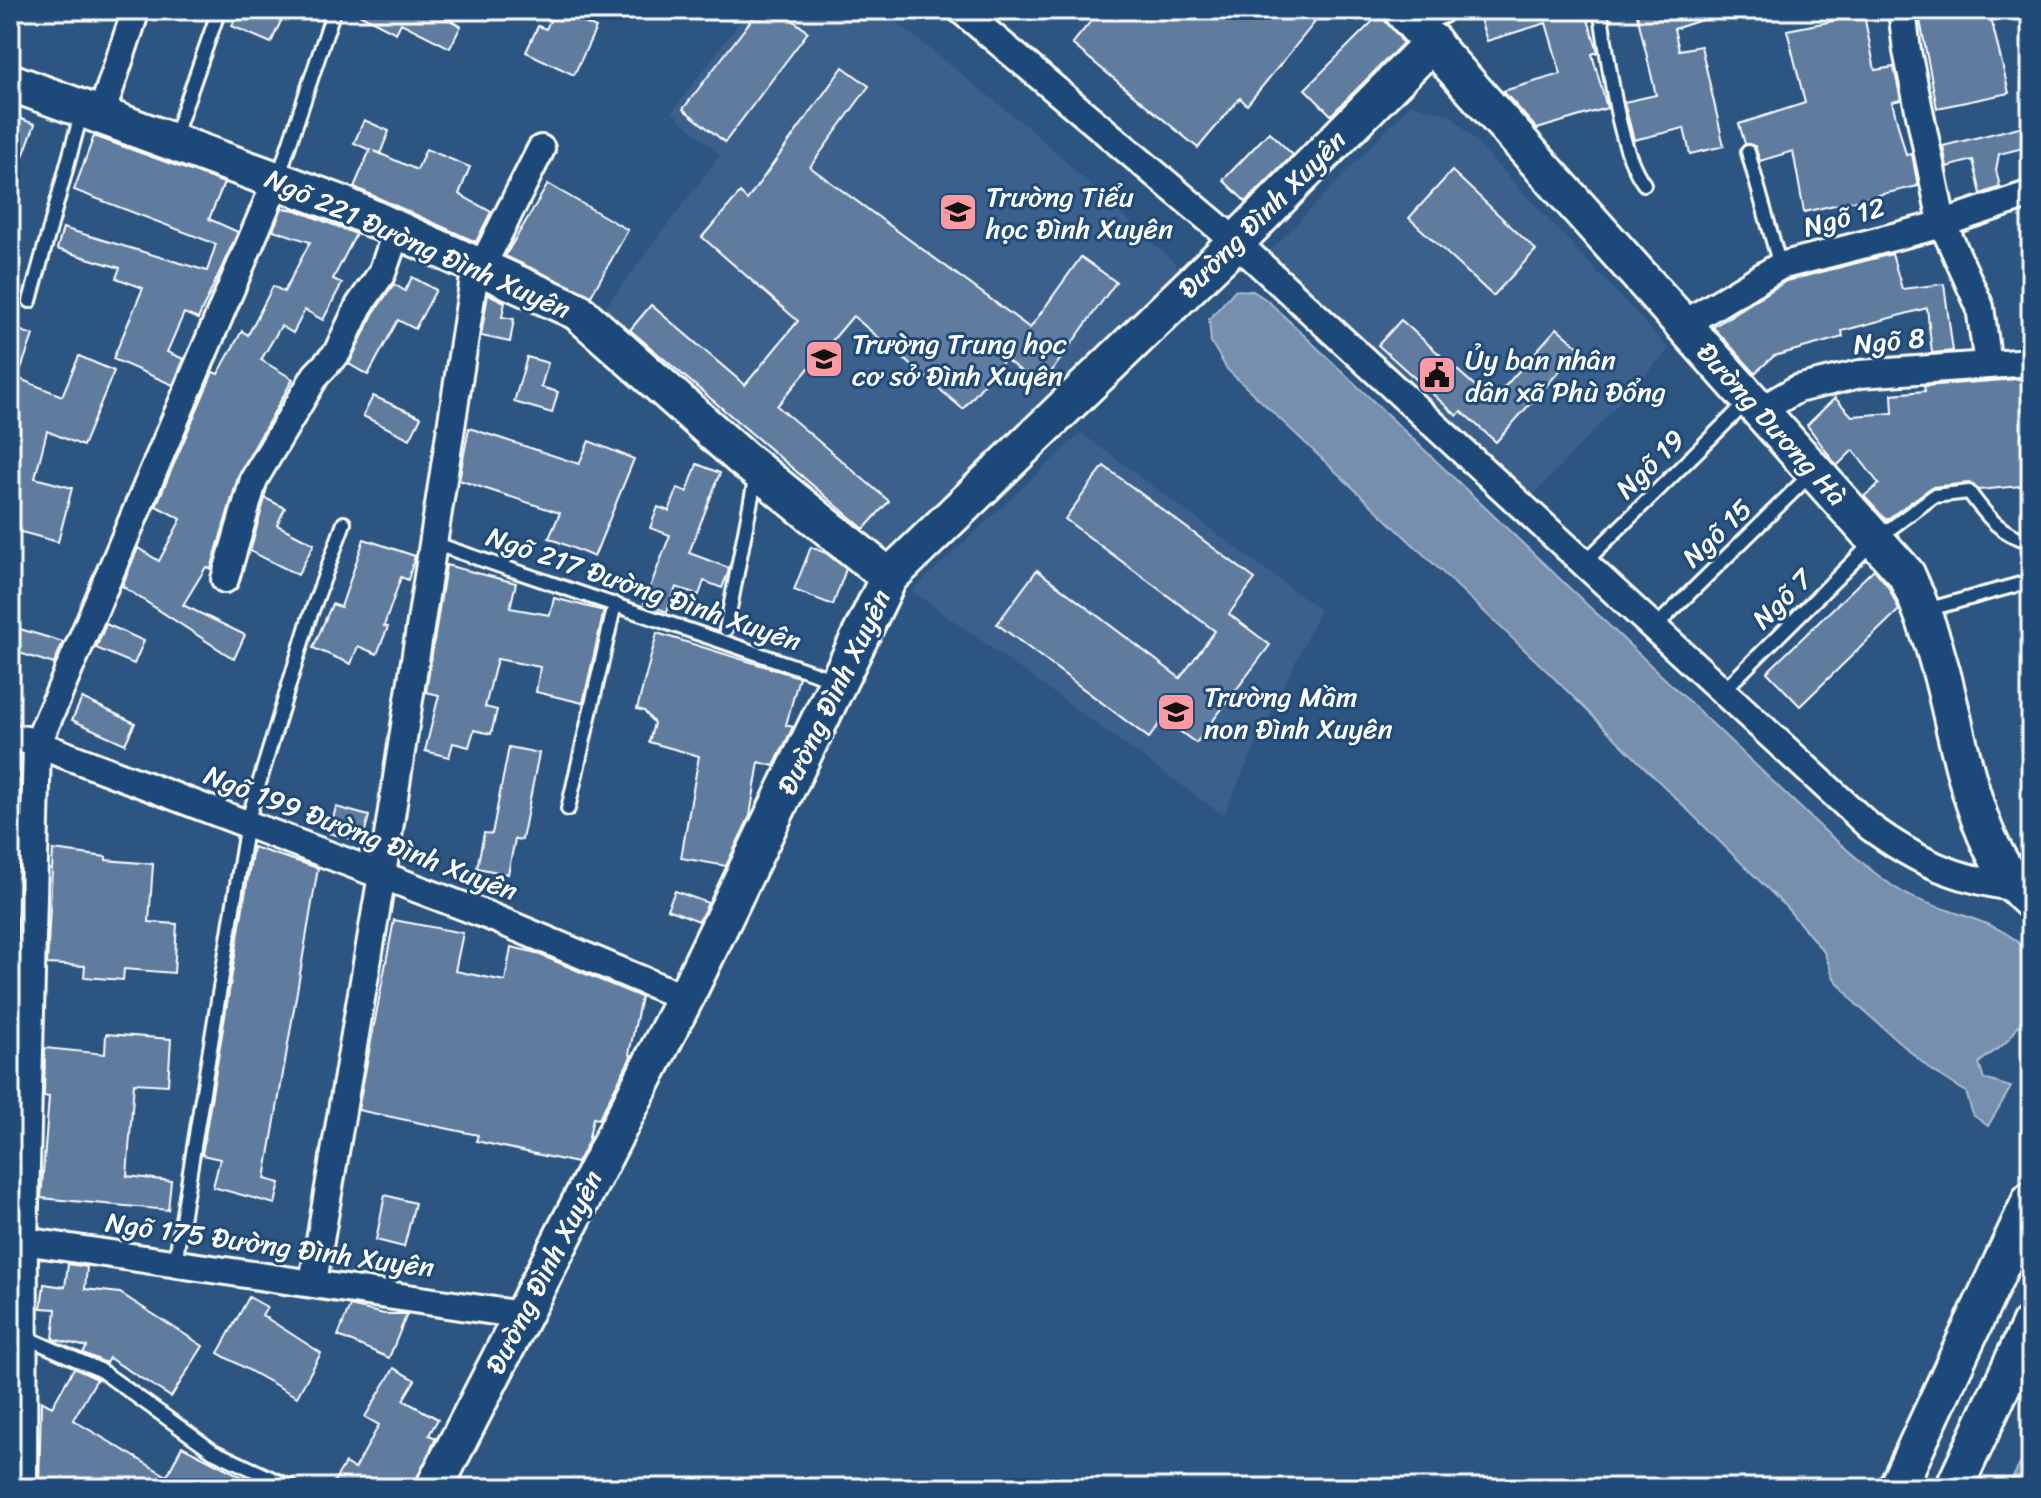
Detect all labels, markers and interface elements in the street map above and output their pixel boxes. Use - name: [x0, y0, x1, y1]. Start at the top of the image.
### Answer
- street label: Đường Đình Xuyên: [1165, 117, 1359, 311]
- street label: Ngõ 221 Đường Đình Xuyên: [257, 154, 579, 334]
- place label: Trường Tiểu học Đình Xuyên: [985, 172, 1173, 253]
- street label: Ngõ 12: [1797, 183, 1891, 251]
- school or university icon: Trường Tiểu học Đình Xuyên: [937, 191, 979, 233]
- street label: Ngõ 8: [1851, 313, 1927, 369]
- place label: Trường Trung học cơ sở Đình Xuyên: [852, 319, 1067, 400]
- street label: Đường Dương Hà: [1684, 330, 1860, 518]
- place label: Ủy ban nhân dân xã Phù Đổng: [1465, 335, 1666, 416]
- school or university icon: Trường Trung học cơ sở Đình Xuyên: [803, 338, 845, 380]
- public building icon: Ủy ban nhân dân xã Phù Đổng: [1416, 354, 1458, 396]
- street label: Ngõ 19: [1603, 417, 1697, 511]
- street label: Ngõ 15: [1670, 486, 1764, 580]
- street label: Ngõ 217 Đường Đình Xuyên: [480, 512, 808, 666]
- street label: Ngõ 7: [1740, 555, 1826, 641]
- street label: Đường Đình Xuyên: [763, 581, 905, 803]
- place label: Trường Mầm non Đình Xuyên: [1204, 672, 1393, 753]
- school or university icon: Trường Mầm non Đình Xuyên: [1155, 691, 1197, 733]
- street label: Ngõ 199 Đường Đình Xuyên: [197, 750, 525, 916]
- street label: Đường Đình Xuyên: [471, 1161, 617, 1383]
- street label: Ngõ 175 Đường Đình Xuyên: [102, 1198, 438, 1292]

